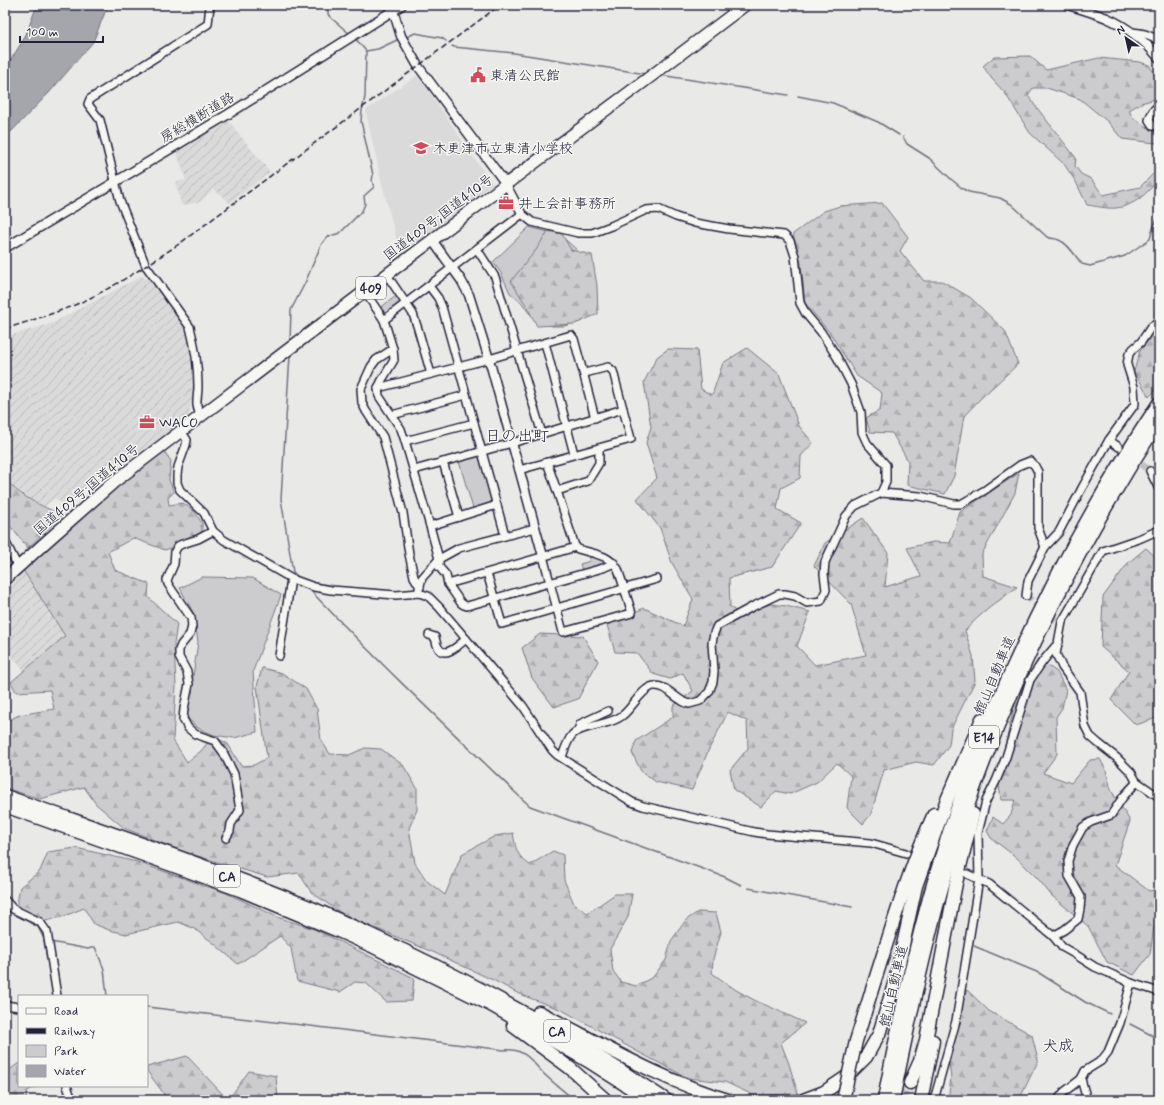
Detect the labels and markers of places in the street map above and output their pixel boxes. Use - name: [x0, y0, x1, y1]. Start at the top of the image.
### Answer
- public building icon: 東清公民館: [469, 66, 487, 84]
- place label: 東清公民館: [490, 67, 560, 85]
- school or university icon: 木更津市立東清小学校: [412, 139, 430, 157]
- place label: 木更津市立東清小学校: [433, 140, 573, 158]
- office icon: 井上会計事務所: [497, 194, 515, 212]
- place label: 井上会計事務所: [518, 195, 616, 213]
- office icon: WACO: [138, 413, 156, 431]
- place label: WACO: [159, 414, 198, 432]

